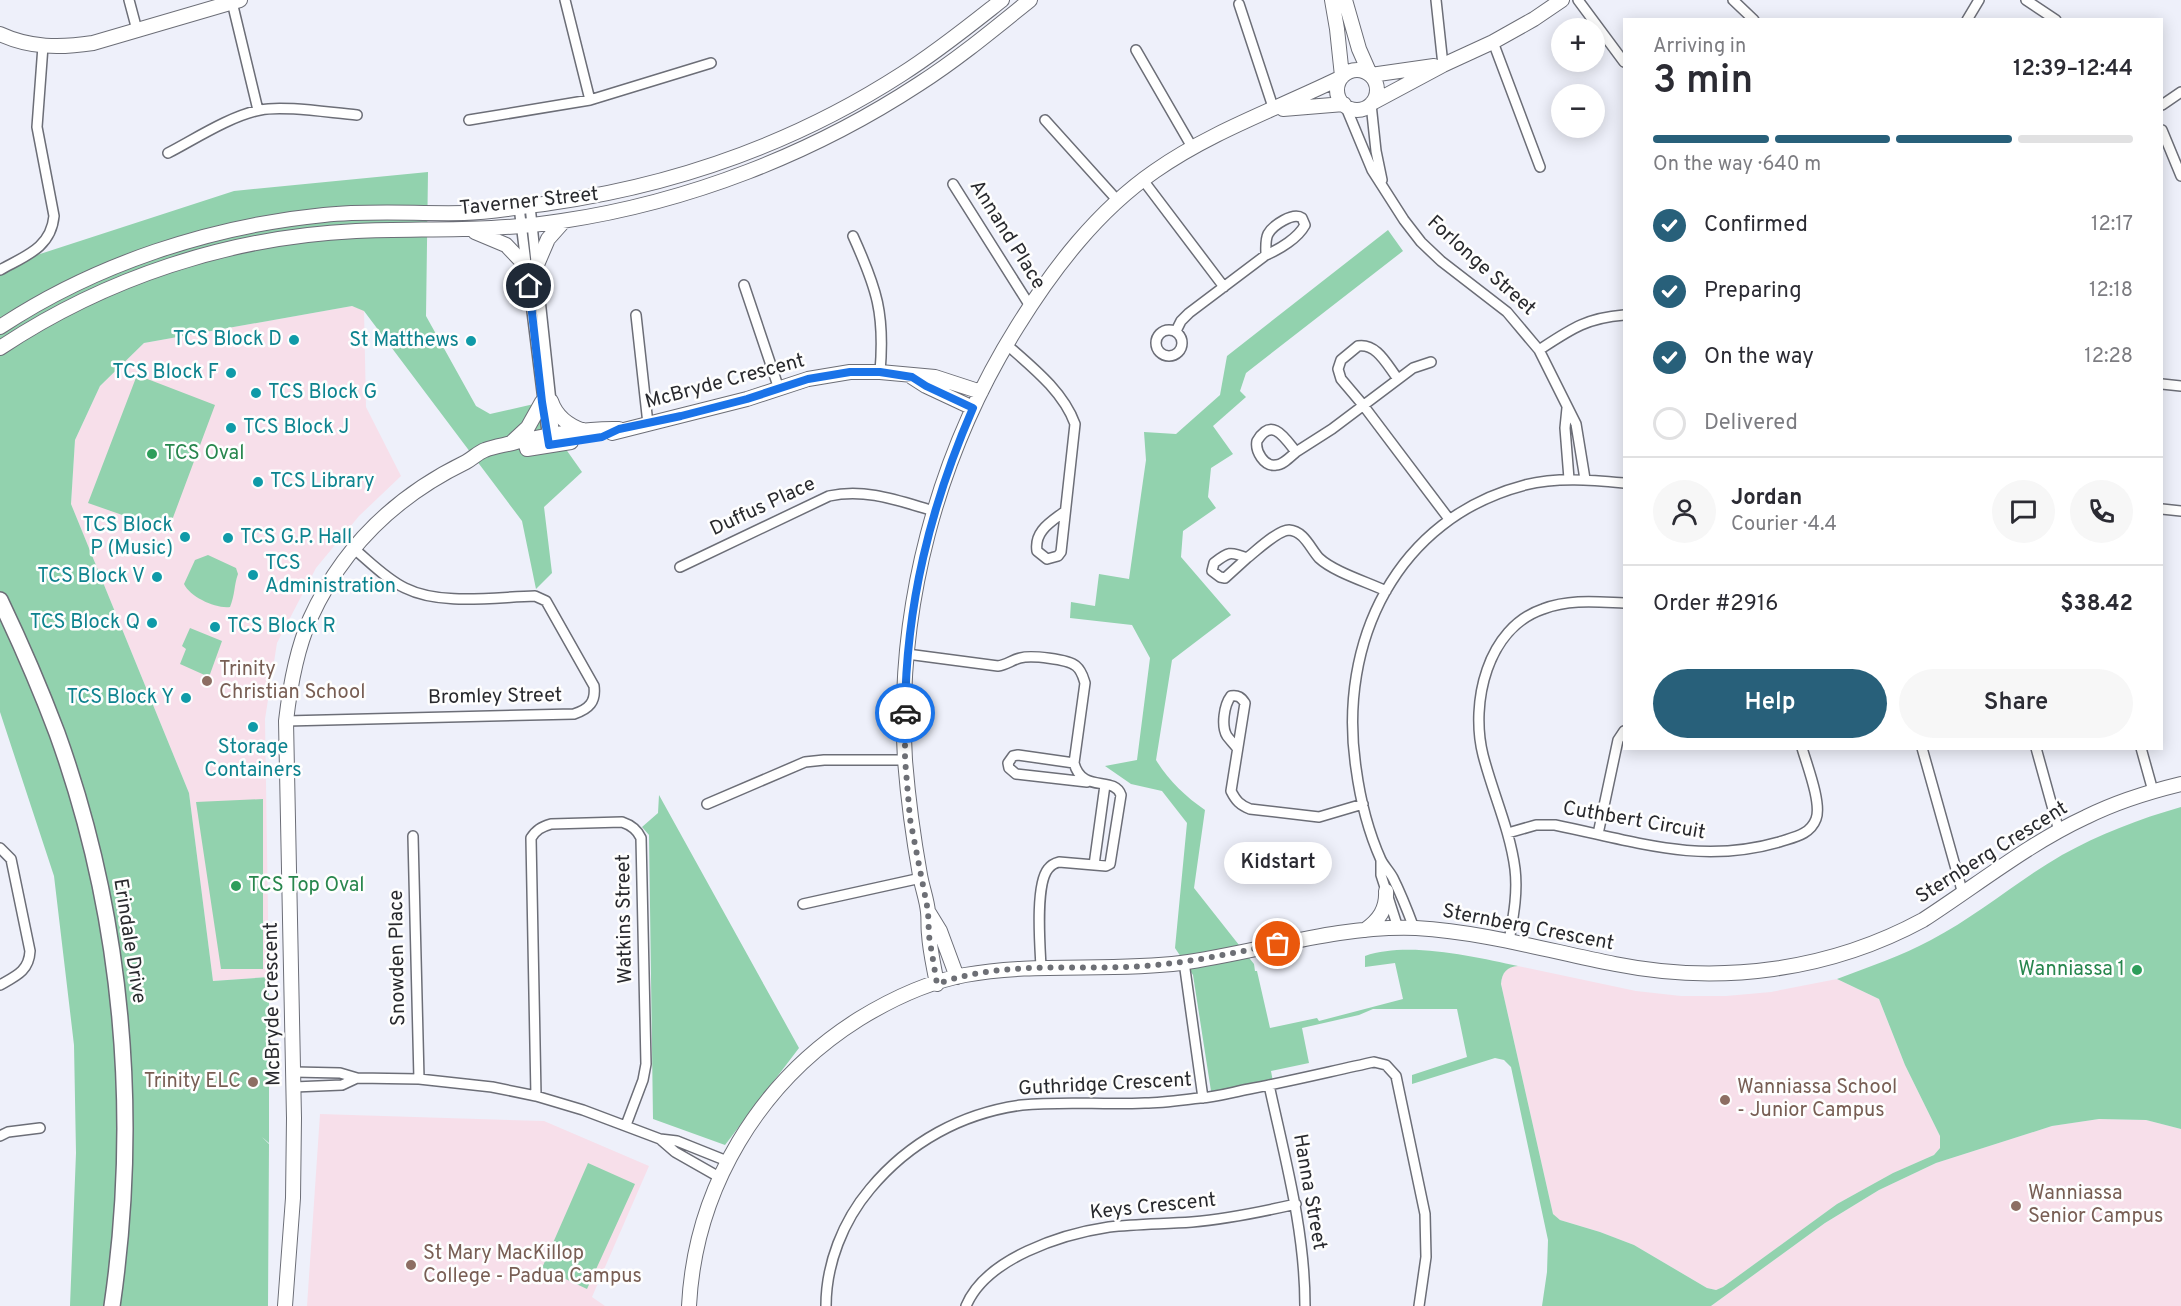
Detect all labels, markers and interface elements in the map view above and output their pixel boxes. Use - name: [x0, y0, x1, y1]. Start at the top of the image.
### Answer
- map controls: [1551, 18, 1605, 138]
- button: +: [1551, 18, 1605, 72]
- text: Arriving in: [1653, 34, 1746, 60]
- text: 12:39–12:44: [2013, 56, 2133, 83]
- text: 3 min: [1653, 58, 1753, 107]
- button: −: [1551, 84, 1605, 138]
- text: On the way · 640 m: [1653, 152, 1821, 178]
- street label: Annand Place: [963, 175, 1051, 295]
- street label: Taverner Street: [458, 182, 600, 222]
- icon: check: [1653, 209, 1686, 242]
- street label: Forlonge Street: [1421, 210, 1541, 322]
- text: Confirmed: [1704, 212, 1808, 239]
- text: 12:17: [2091, 212, 2133, 238]
- pin: [503, 260, 554, 311]
- icon: home: [512, 269, 545, 302]
- icon: check: [1653, 275, 1686, 308]
- text: Preparing: [1704, 278, 1802, 305]
- text: 12:18: [2089, 278, 2133, 304]
- place label: TCS Block D: [173, 327, 282, 353]
- place label: St Matthews: [349, 328, 459, 354]
- marker: TCS Block D: [287, 333, 301, 347]
- marker: St Matthews: [464, 334, 478, 348]
- icon: check: [1653, 341, 1686, 374]
- text: On the way: [1704, 344, 1814, 371]
- text: 12:28: [2084, 344, 2133, 370]
- street label: McBryde Crescent: [642, 348, 808, 416]
- place label: TCS Block F: [112, 360, 219, 386]
- marker: TCS Block F: [224, 366, 238, 380]
- place label: TCS Block G: [268, 380, 377, 406]
- marker: TCS Block G: [249, 386, 263, 400]
- text: Delivered: [1704, 410, 1798, 437]
- place label: TCS Block J: [243, 415, 349, 441]
- marker: TCS Block J: [224, 421, 238, 435]
- place label: TCS Oval: [164, 441, 244, 467]
- marker: TCS Oval: [145, 447, 159, 461]
- place label: TCS Library: [270, 469, 374, 495]
- street label: Duffus Place: [706, 471, 820, 543]
- marker: TCS Library: [251, 475, 265, 489]
- button: person: [1653, 480, 1716, 543]
- button: chat: [1992, 480, 2055, 543]
- button: phone: [2070, 480, 2133, 543]
- text: Jordan: [1731, 485, 1802, 512]
- text: Courier · 4.4: [1731, 512, 1837, 538]
- place label: TCS Block P (Music): [82, 513, 173, 562]
- place label: TCS G.P. Hall: [240, 525, 352, 551]
- marker: TCS Block P (Music): [178, 530, 192, 544]
- marker: TCS G.P. Hall: [221, 531, 235, 545]
- place label: TCS Administration: [265, 551, 396, 600]
- place label: TCS Block V: [37, 564, 145, 590]
- marker: TCS Administration: [246, 568, 260, 582]
- marker: TCS Block V: [150, 570, 164, 584]
- text: Order #2916: [1653, 591, 1778, 618]
- text: $38.42: [2060, 591, 2133, 618]
- place label: TCS Block Q: [30, 610, 140, 636]
- place label: TCS Block R: [227, 614, 336, 640]
- marker: TCS Block Q: [145, 616, 159, 630]
- marker: TCS Block R: [208, 620, 222, 634]
- place label: Trinity Christian School: [219, 657, 365, 706]
- button: Help: [1653, 669, 1887, 738]
- button: Share: [1899, 669, 2133, 738]
- marker: Trinity Christian School: [200, 674, 214, 688]
- street label: Bromley Street: [428, 683, 562, 711]
- courier: [875, 683, 935, 743]
- place label: TCS Block Y: [66, 685, 174, 711]
- marker: TCS Block Y: [179, 691, 193, 705]
- icon: car: [889, 697, 922, 730]
- marker: Storage Containers: [246, 720, 260, 734]
- place label: Storage Containers: [204, 735, 302, 784]
- street label: Cuthbert Circuit: [1561, 796, 1707, 846]
- street label: Sternberg Crescent: [1911, 796, 2073, 910]
- callout: Kidstart: [1224, 842, 1332, 884]
- text: Kidstart: [1241, 850, 1315, 876]
- street label: Watkins Street: [611, 854, 639, 984]
- place label: TCS Top Oval: [248, 873, 365, 899]
- street label: Erindale Drive: [106, 877, 152, 1005]
- marker: TCS Top Oval: [229, 879, 243, 893]
- street label: Snowden Place: [384, 890, 412, 1026]
- street label: Sternberg Crescent: [1440, 899, 1616, 957]
- pin: [1252, 918, 1303, 969]
- street label: McBryde Crescent: [259, 922, 287, 1086]
- icon: bag: [1261, 927, 1294, 960]
- place label: Wanniassa 1: [2018, 957, 2125, 983]
- marker: Wanniassa 1: [2130, 963, 2144, 977]
- street label: Guthridge Crescent: [1017, 1067, 1193, 1103]
- place label: Trinity ELC: [144, 1069, 241, 1095]
- marker: Trinity ELC: [246, 1075, 260, 1089]
- place label: Wanniassa School - Junior Campus: [1737, 1075, 1897, 1124]
- marker: Wanniassa School - Junior Campus: [1718, 1093, 1732, 1107]
- street label: Hanna Street: [1286, 1132, 1332, 1252]
- place label: Wanniassa Senior Campus: [2028, 1181, 2163, 1230]
- street label: Keys Crescent: [1089, 1187, 1217, 1227]
- marker: Wanniassa Senior Campus: [2009, 1199, 2023, 1213]
- place label: St Mary MacKillop College - Padua Campus: [423, 1241, 642, 1290]
- marker: St Mary MacKillop College - Padua Campus: [404, 1258, 418, 1272]

